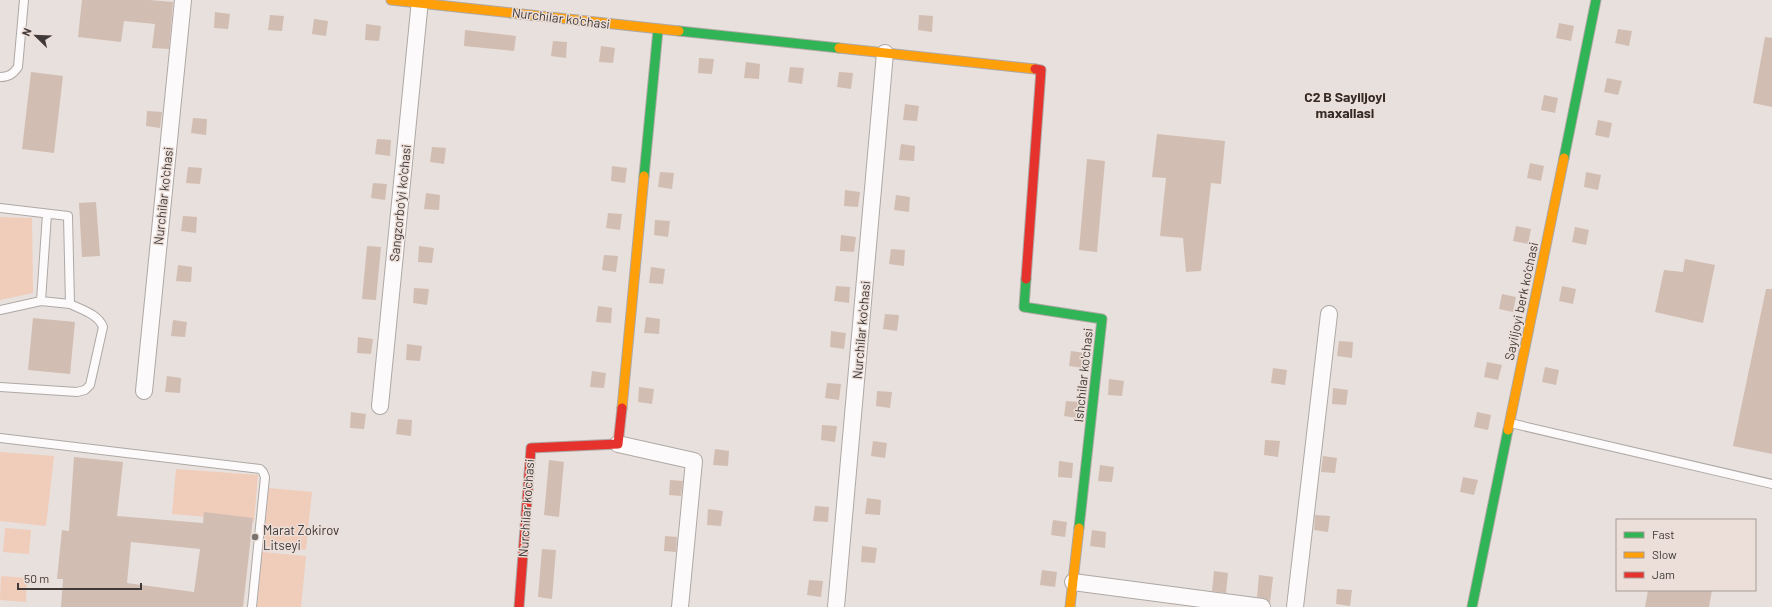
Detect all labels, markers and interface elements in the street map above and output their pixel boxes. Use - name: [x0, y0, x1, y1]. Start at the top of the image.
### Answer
- street label: Nurchilar ko'chasi: [511, 4, 611, 32]
- north arrow: [16, 16, 56, 56]
- text: N: [19, 26, 34, 38]
- district label: C2 B Sayiljoyi maxallasi: [1304, 88, 1386, 121]
- street label: Sangzorbo'yi ko'chasi: [386, 144, 414, 262]
- street label: Nurchilar ko'chasi: [150, 146, 176, 246]
- street label: Sayiljoyi berk ko'chasi: [1501, 240, 1541, 362]
- street label: Nurchilar ko'chasi: [849, 280, 873, 380]
- street label: Ishchilar ko'chasi: [1070, 327, 1096, 423]
- street label: Nurchilar ko'chasi: [515, 458, 537, 558]
- legend: [1616, 519, 1756, 591]
- place label: Marat Zokirov Litseyi: [263, 522, 339, 553]
- text: Fast: [1652, 527, 1675, 541]
- marker: Marat Zokirov Litseyi: [250, 532, 260, 542]
- text: Slow: [1652, 547, 1677, 561]
- scale bar: [18, 565, 141, 591]
- text: Jam: [1652, 567, 1675, 581]
- text: 50 m: [24, 571, 49, 585]

